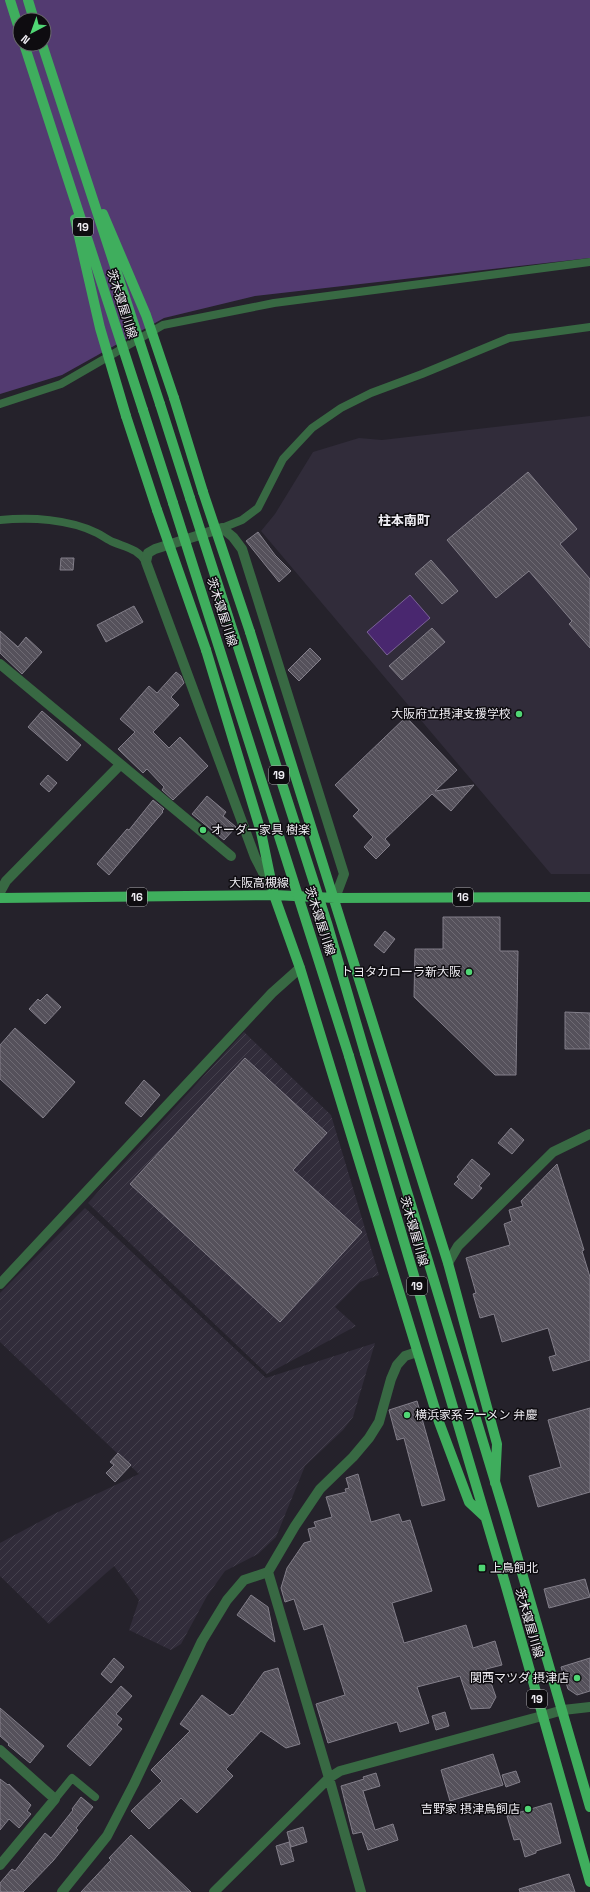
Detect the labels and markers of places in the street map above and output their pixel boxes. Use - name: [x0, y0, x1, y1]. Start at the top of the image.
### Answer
- place label: 大阪府立摂津支援学校: [391, 706, 511, 722]
- marker: 大阪府立摂津支援学校: [514, 709, 524, 719]
- place label: オーダー家具 樹楽: [211, 822, 310, 838]
- marker: オーダー家具 樹楽: [198, 825, 208, 835]
- place label: トヨタカローラ新大阪: [341, 964, 461, 980]
- marker: トヨタカローラ新大阪: [464, 967, 474, 977]
- place label: 横浜家系ラーメン 弁慶: [415, 1407, 538, 1423]
- marker: 横浜家系ラーメン 弁慶: [402, 1410, 412, 1420]
- place label: 上鳥飼北: [490, 1560, 538, 1576]
- marker: 上鳥飼北: [477, 1563, 487, 1573]
- place label: 関西マツダ 摂津店: [470, 1670, 569, 1686]
- marker: 関西マツダ 摂津店: [572, 1673, 582, 1683]
- place label: 吉野家 摂津鳥飼店: [421, 1801, 520, 1817]
- marker: 吉野家 摂津鳥飼店: [523, 1804, 533, 1814]

